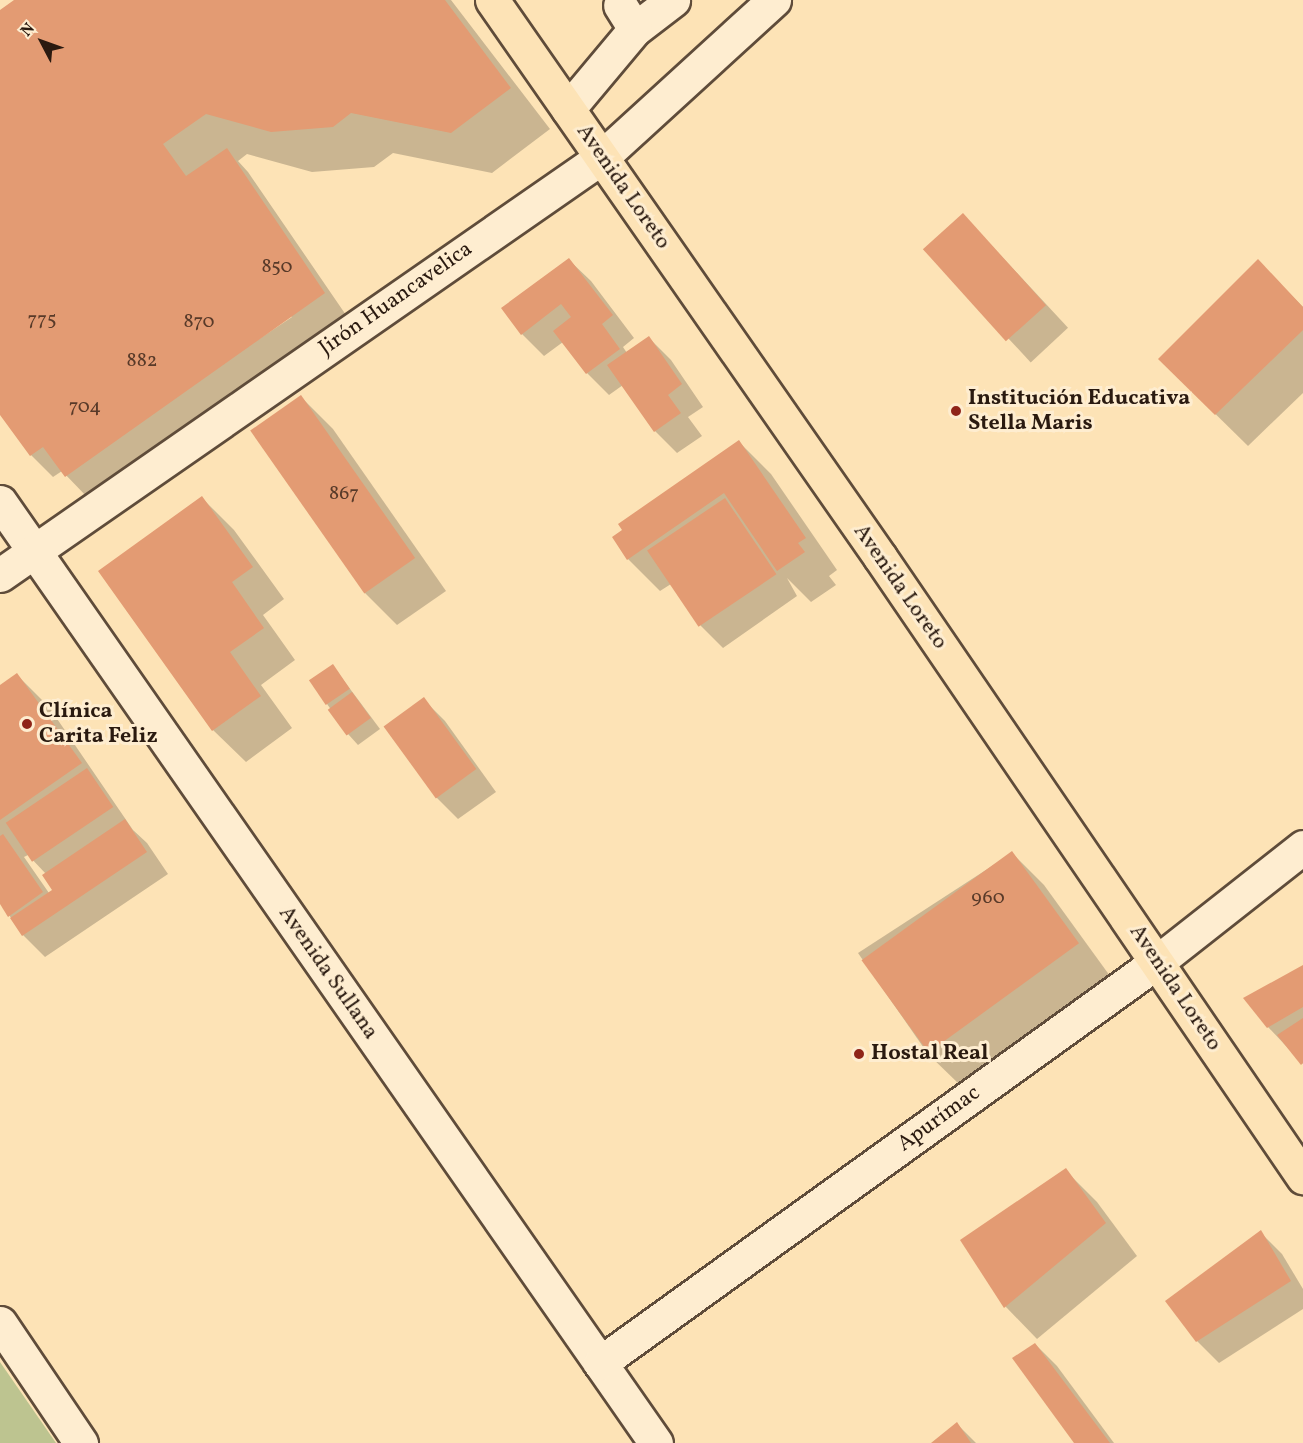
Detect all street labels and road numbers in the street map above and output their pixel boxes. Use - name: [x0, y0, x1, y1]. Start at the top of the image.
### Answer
- street label: Avenida Loreto: [570, 119, 676, 255]
- street label: Jirón Huancavelica: [314, 236, 478, 362]
- street label: Avenida Loreto: [847, 519, 953, 655]
- street label: Avenida Sullana: [272, 901, 384, 1045]
- street label: Avenida Loreto: [1123, 920, 1227, 1056]
- street label: Apurímac: [893, 1080, 985, 1158]

